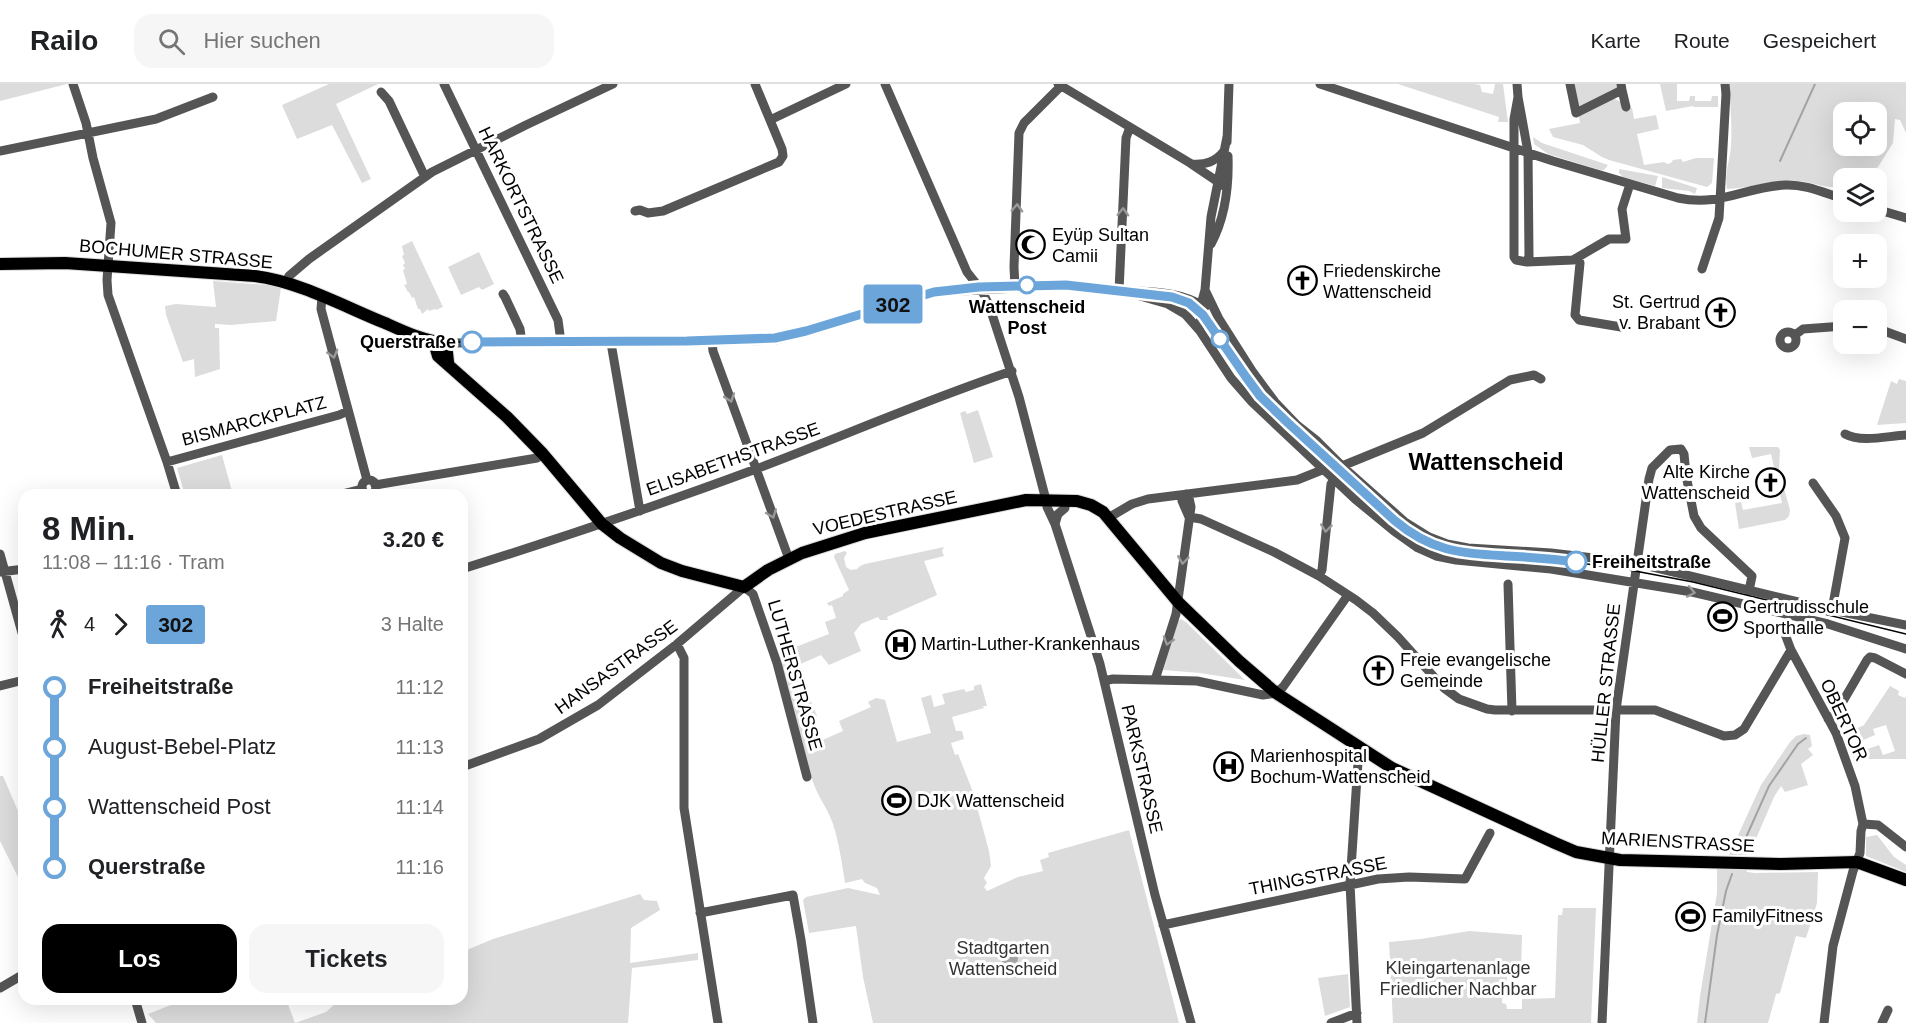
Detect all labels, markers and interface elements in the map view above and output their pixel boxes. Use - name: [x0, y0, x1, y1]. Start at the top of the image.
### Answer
- search box: [134, 14, 554, 68]
- text: Railo: [30, 25, 98, 56]
- icon: search: [155, 25, 188, 58]
- text: Hier suchen: [203, 28, 321, 53]
- text: Karte: [1591, 29, 1641, 52]
- text: Route: [1674, 29, 1730, 52]
- text: Gespeichert: [1763, 29, 1876, 52]
- map controls: [1833, 102, 1887, 354]
- button: locate: [1833, 102, 1887, 156]
- street label: HARKORTSTRASSE: [474, 123, 568, 287]
- button: layers: [1833, 168, 1887, 222]
- one-way arrow: [1010, 204, 1023, 213]
- one-way arrow: [1116, 207, 1129, 216]
- place label: Eyüp Sultan Camii: [1052, 225, 1149, 266]
- mosque icon: Eyüp Sultan Camii: [1015, 229, 1047, 261]
- button: +: [1833, 234, 1887, 288]
- street label: BOCHUMER STRASSE: [78, 236, 274, 272]
- place label: Friedenskirche Wattenscheid: [1323, 261, 1441, 302]
- church icon: Friedenskirche Wattenscheid: [1286, 265, 1318, 297]
- marker: Wattenscheid Post: [1018, 276, 1036, 294]
- line badge: 302: [858, 284, 928, 324]
- place label: St. Gertrud v. Brabant: [1612, 292, 1700, 333]
- text: 302: [875, 293, 911, 316]
- church icon: St. Gertrud v. Brabant: [1705, 296, 1737, 328]
- place label: Wattenscheid Post: [969, 297, 1085, 338]
- button: −: [1833, 300, 1887, 354]
- unlabelled marker: [1211, 330, 1229, 348]
- marker: Querstraße: [461, 331, 483, 353]
- place label: Querstraße: [360, 332, 456, 352]
- one-way arrow: [326, 348, 338, 359]
- street label: BISMARCKPLATZ: [180, 392, 328, 450]
- one-way arrow: [722, 392, 735, 403]
- street label: ELISABETHSTRASSE: [644, 418, 822, 500]
- district label: Wattenscheid: [1408, 448, 1564, 475]
- place label: Alte Kirche Wattenscheid: [1642, 462, 1750, 503]
- church icon: Alte Kirche Wattenscheid: [1755, 466, 1787, 498]
- street label: VOEDESTRASSE: [811, 487, 959, 539]
- one-way arrow: [765, 508, 777, 519]
- text: 8 Min.: [42, 510, 136, 547]
- one-way arrow: [1320, 524, 1333, 533]
- text: 3.20 €: [383, 527, 444, 552]
- text: 11:08 – 11:16 · Tram: [42, 551, 225, 573]
- marker: Freiheitstraße: [1565, 551, 1587, 573]
- place label: Freiheitstraße: [1592, 552, 1711, 572]
- one-way arrow: [1178, 555, 1190, 564]
- one-way arrow: [1686, 585, 1696, 598]
- street label: LUTHERSTRASSE: [764, 597, 826, 753]
- place label: Gertrudisschule Sporthalle: [1743, 597, 1869, 638]
- sports icon: Gertrudisschule Sporthalle: [1706, 601, 1738, 633]
- street label: HÜLLER STRASSE: [1588, 602, 1624, 764]
- icon: walk: [42, 608, 75, 641]
- icon: forward: [104, 608, 137, 641]
- text: 4: [84, 613, 95, 635]
- text: 302: [158, 613, 193, 636]
- text: 3 Halte: [381, 613, 444, 635]
- street label: HANSASTRASSE: [551, 616, 681, 718]
- hospital icon: Martin-Luther-Krankenhaus: [884, 628, 916, 660]
- place label: Martin-Luther-Krankenhaus: [921, 634, 1140, 654]
- one-way arrow: [1162, 635, 1175, 646]
- place label: Freie evangelische Gemeinde: [1400, 650, 1551, 691]
- church icon: Freie evangelische Gemeinde: [1363, 654, 1395, 686]
- text: Freiheitstraße: [88, 674, 234, 699]
- text: 11:12: [395, 676, 444, 698]
- street label: OBERTOR: [1816, 676, 1872, 764]
- street label: PARKSTRASSE: [1117, 703, 1167, 835]
- text: August-Bebel-Platz: [88, 734, 276, 759]
- text: 11:13: [395, 736, 444, 758]
- place label: Marienhospital Bochum-Wattenscheid: [1250, 746, 1430, 787]
- hospital icon: Marienhospital Bochum-Wattenscheid: [1213, 750, 1245, 782]
- sports icon: DJK Wattenscheid: [880, 785, 912, 817]
- place label: DJK Wattenscheid: [917, 791, 1064, 811]
- text: Wattenscheid Post: [88, 794, 271, 819]
- text: 11:14: [395, 796, 444, 818]
- street label: MARIENSTRASSE: [1601, 828, 1755, 856]
- street label: THINGSTRASSE: [1247, 853, 1389, 899]
- text: Querstraße: [88, 854, 205, 879]
- text: 11:16: [395, 856, 444, 878]
- sports icon: FamilyFitness: [1675, 900, 1707, 932]
- place label: FamilyFitness: [1712, 906, 1823, 926]
- button: Los: [42, 924, 237, 993]
- button: Tickets: [249, 924, 444, 993]
- park label: Stadtgarten Wattenscheid: [949, 938, 1057, 979]
- park label: Kleingartenanlage Friedlicher Nachbar: [1379, 958, 1537, 999]

